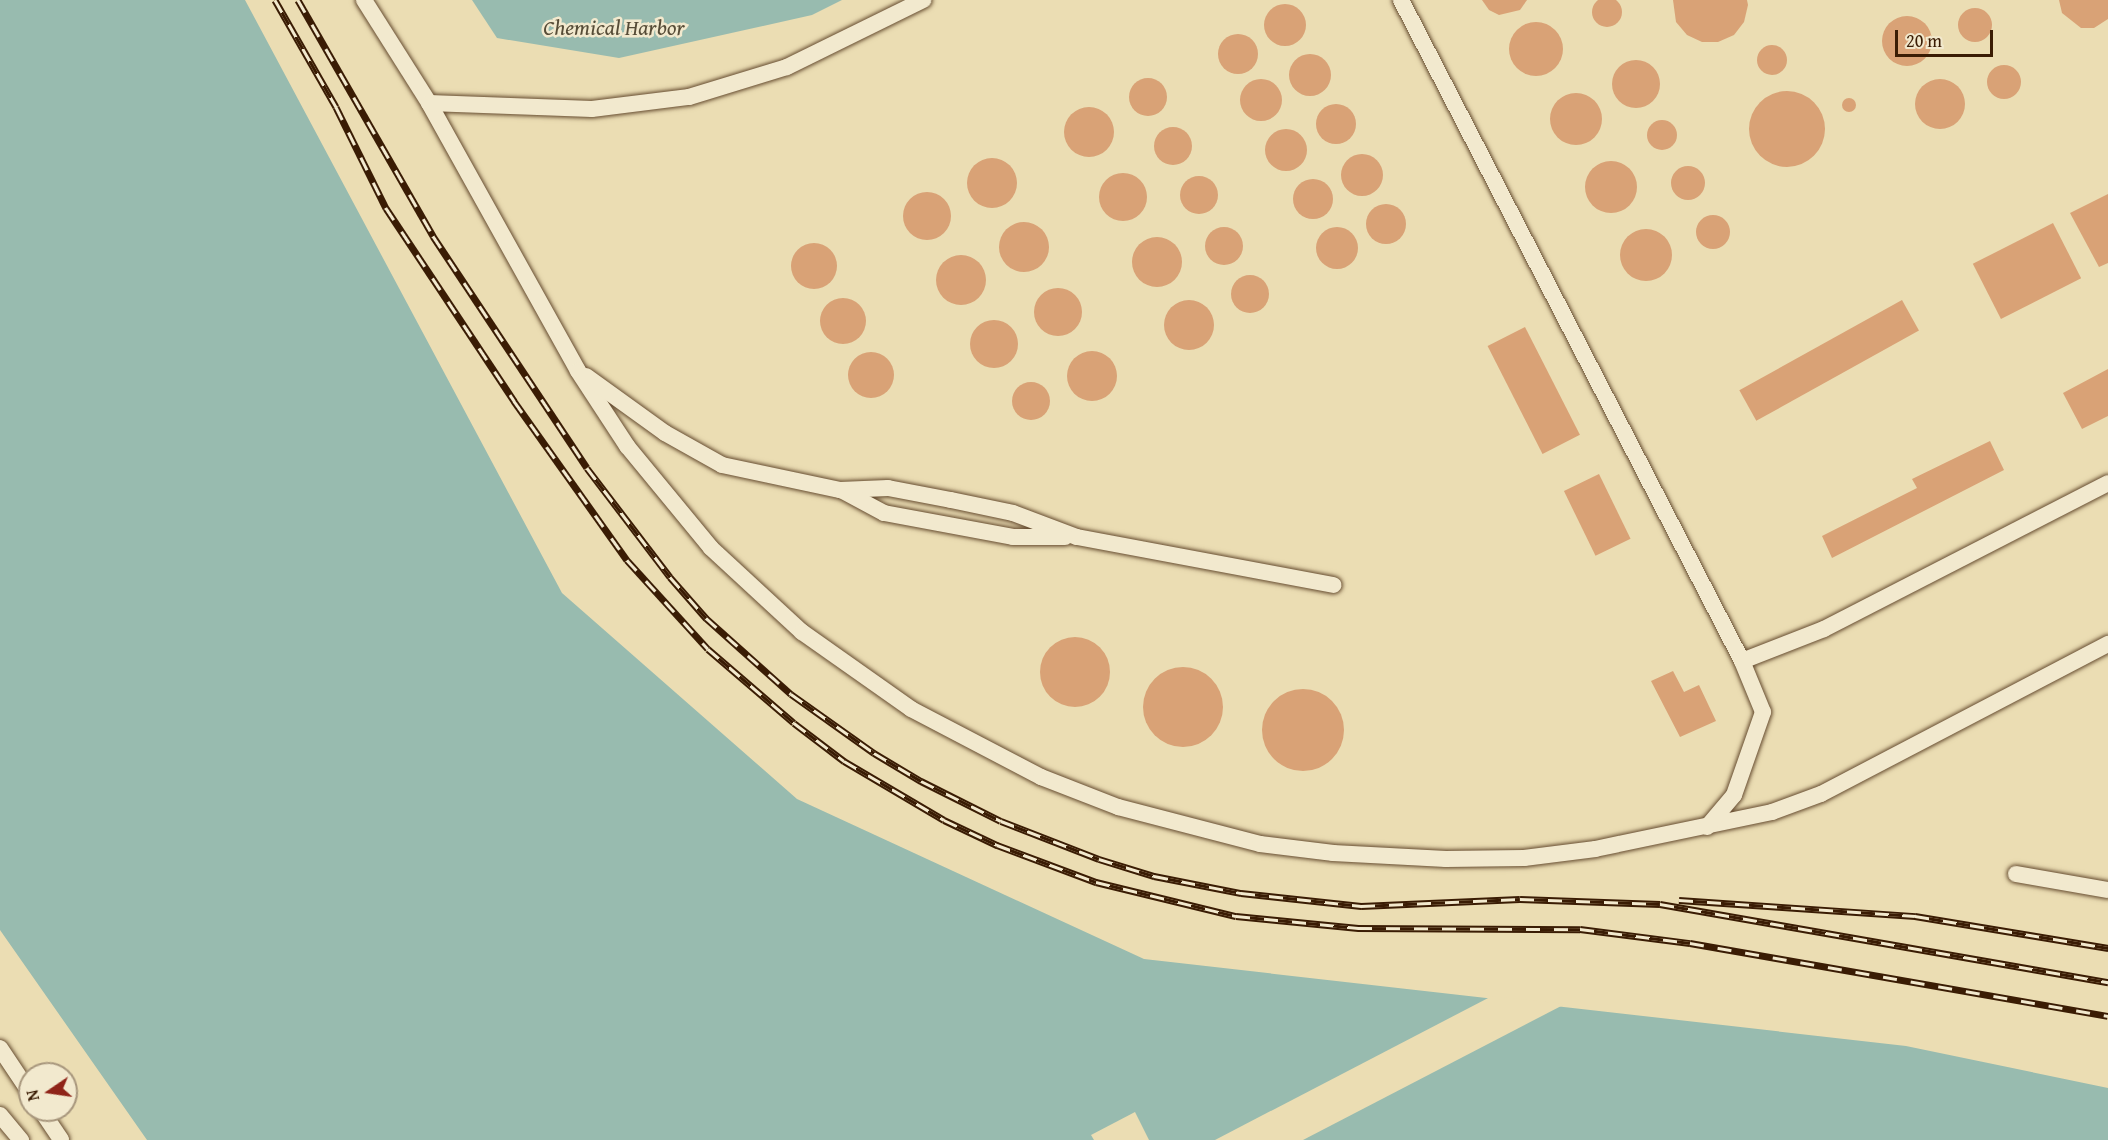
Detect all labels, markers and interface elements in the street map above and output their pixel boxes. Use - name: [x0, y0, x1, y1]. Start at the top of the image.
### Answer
- water label: Chemical Harbor: [543, 15, 685, 41]
- scale bar: [1898, 18, 1996, 56]
- text: 20 m: [1906, 27, 1942, 54]
- north arrow: [18, 1062, 78, 1122]
- text: N: [20, 1088, 45, 1104]

